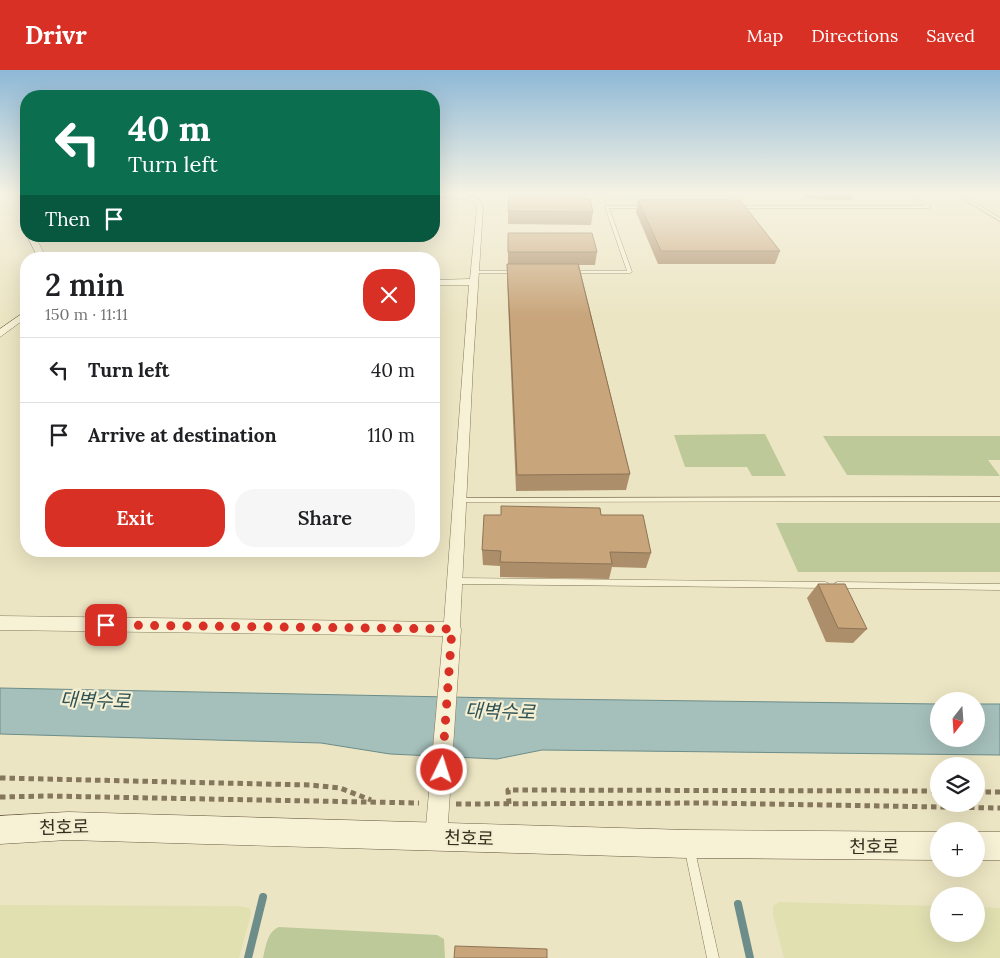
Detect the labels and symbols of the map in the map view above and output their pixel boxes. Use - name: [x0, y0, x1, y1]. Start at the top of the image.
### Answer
- pin: [85, 604, 127, 646]
- water label: 대벽수로: [60, 687, 132, 713]
- north arrow: [930, 692, 985, 748]
- water label: 대벽수로: [465, 698, 537, 724]
- position arrow: [415, 743, 467, 795]
- street label: 천호로: [39, 815, 89, 839]
- street label: 천호로: [444, 826, 494, 850]
- street label: 천호로: [849, 835, 899, 858]

